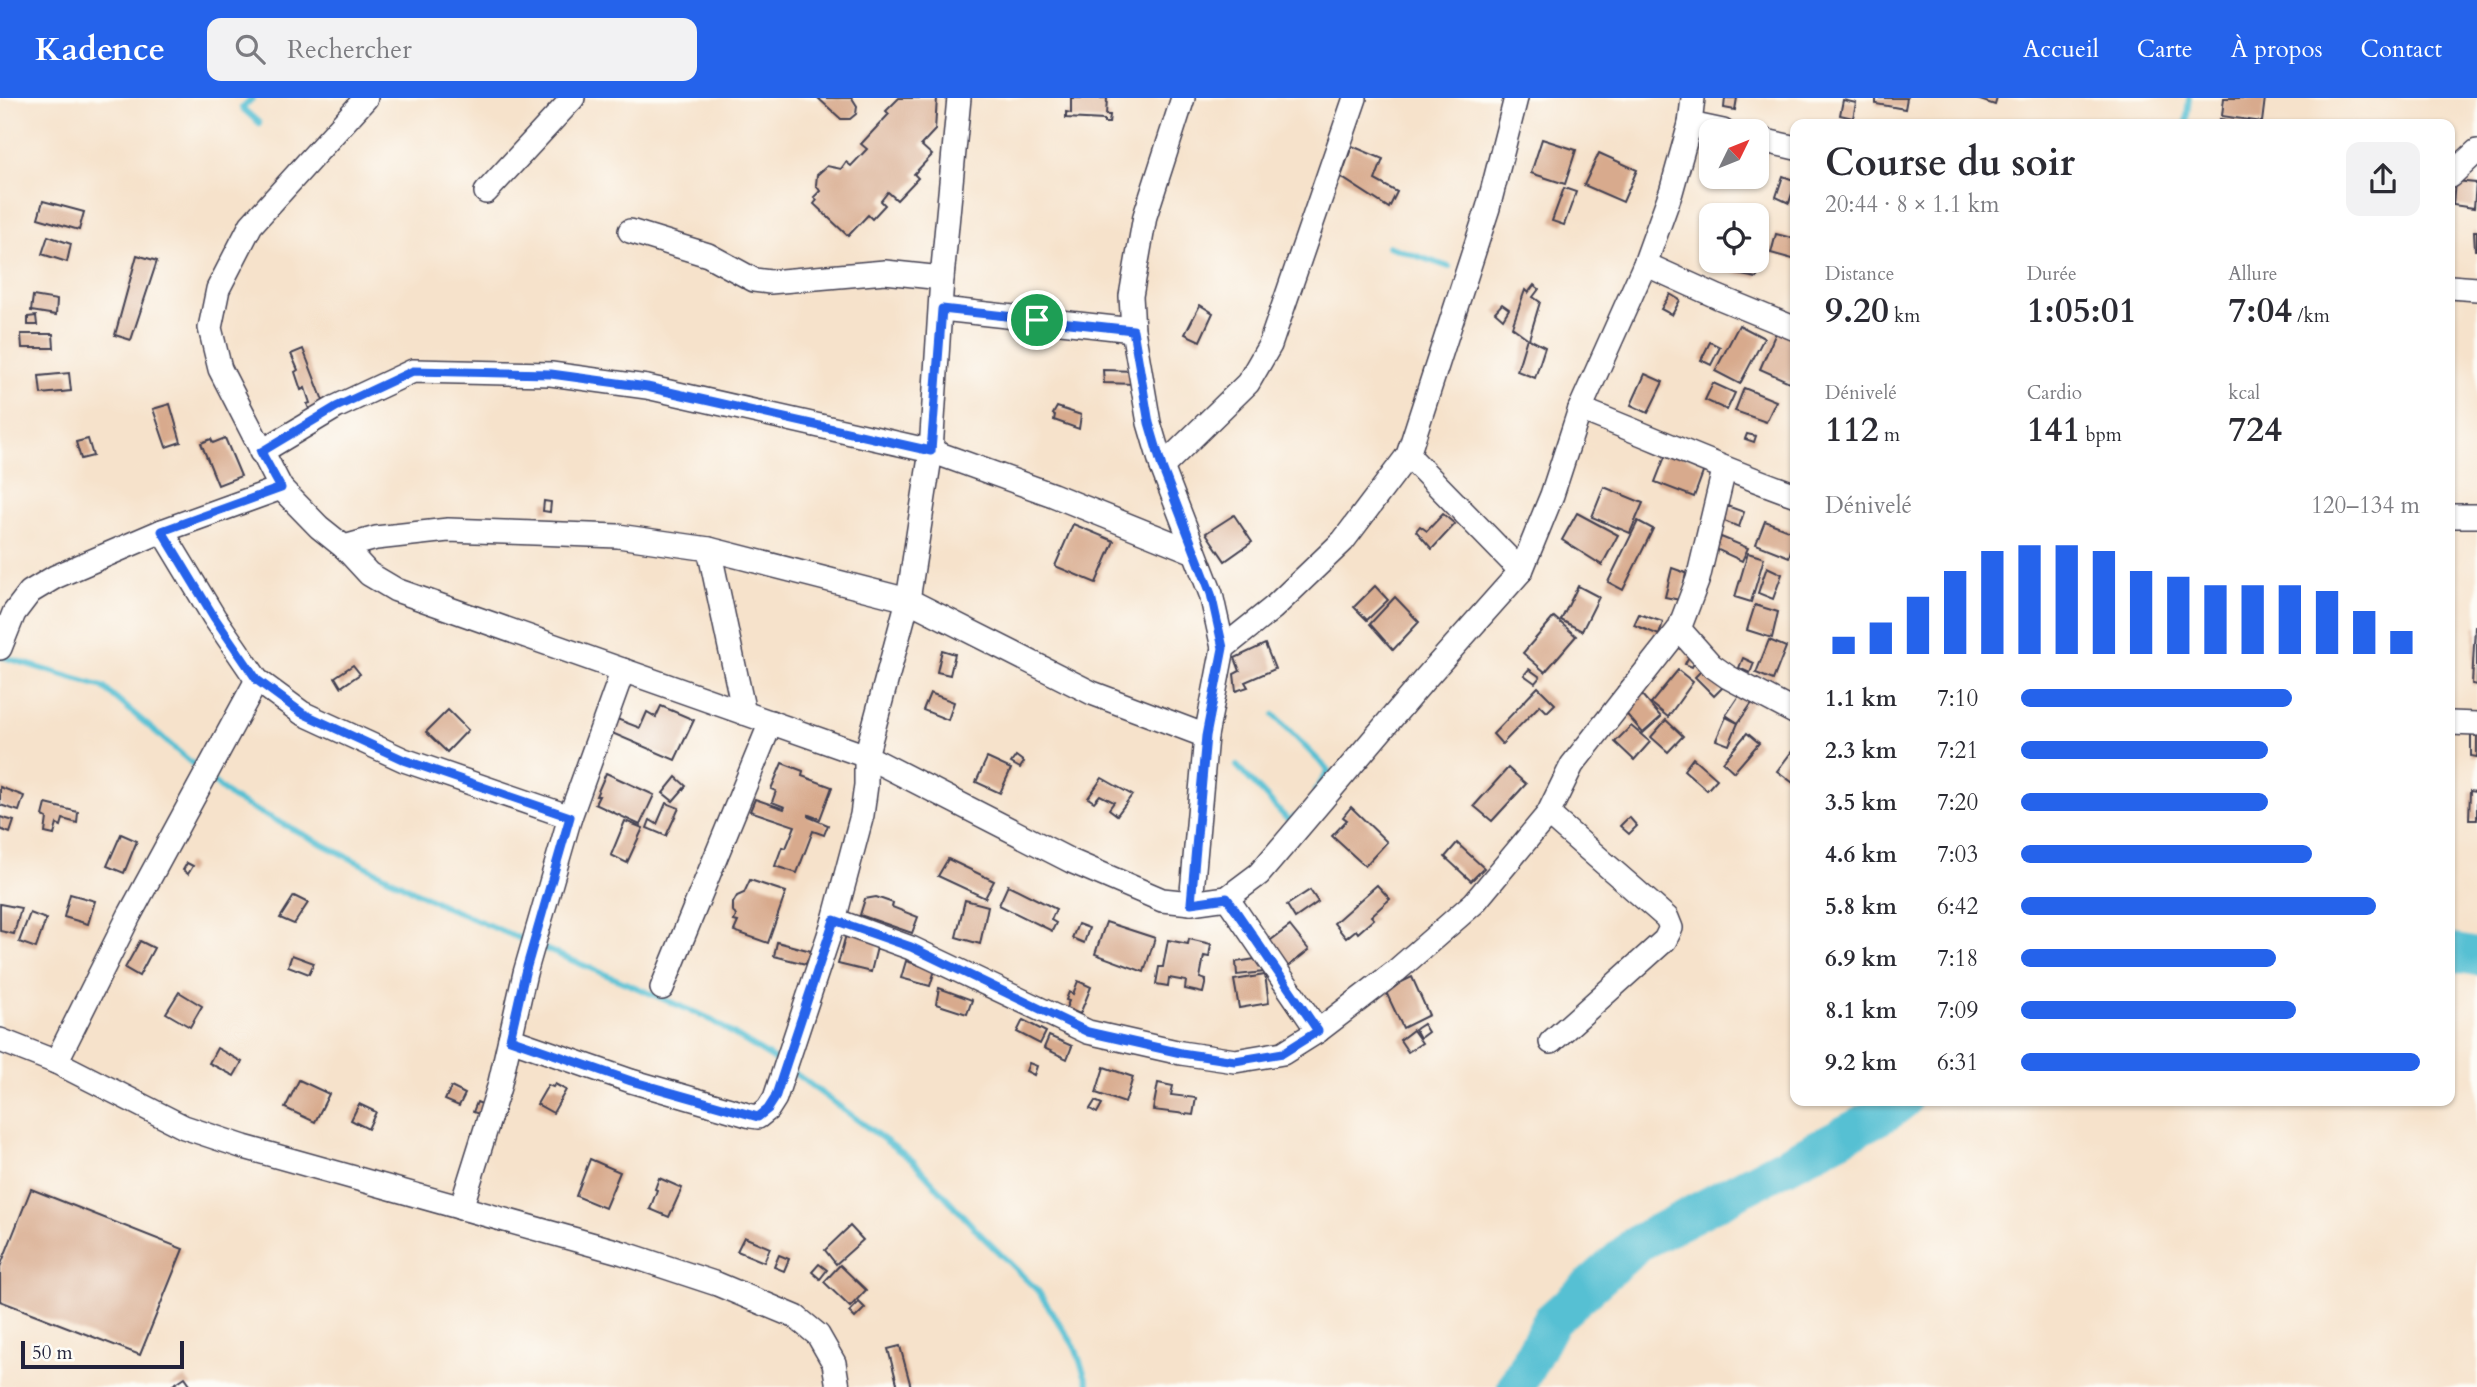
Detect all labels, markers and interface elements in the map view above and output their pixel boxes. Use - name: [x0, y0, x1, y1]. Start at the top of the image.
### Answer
- search box: [207, 18, 697, 81]
- text: Kadence: [35, 27, 165, 72]
- icon: search: [231, 30, 269, 68]
- text: Rechercher: [287, 32, 412, 67]
- text: Accueil: [2023, 33, 2099, 66]
- text: Carte: [2137, 33, 2193, 66]
- text: À propos: [2231, 33, 2323, 66]
- text: Contact: [2361, 33, 2442, 66]
- north arrow: [1699, 119, 1769, 189]
- map controls: [1699, 119, 1769, 273]
- text: Course du soir: [1825, 137, 2075, 189]
- button: share: [2346, 142, 2420, 216]
- text: 20:44 · 8 × 1.1 km: [1825, 189, 1999, 220]
- button: locate: [1699, 203, 1769, 273]
- text: Distance: [1825, 261, 1894, 287]
- text: Durée: [2027, 261, 2077, 287]
- text: Allure: [2228, 261, 2278, 287]
- text: 9.20: [1825, 287, 1889, 335]
- text: 1:05:01: [2027, 287, 2137, 335]
- text: 7:04: [2228, 287, 2292, 335]
- pin: [1007, 290, 1067, 350]
- icon: arrive: [1018, 301, 1056, 339]
- text: km: [1889, 303, 1920, 329]
- text: /km: [2292, 303, 2330, 329]
- text: Dénivelé: [1825, 380, 1897, 406]
- text: Cardio: [2027, 380, 2082, 406]
- text: kcal: [2228, 380, 2260, 406]
- text: 112: [1825, 406, 1879, 454]
- text: 141: [2027, 406, 2080, 454]
- text: 724: [2228, 406, 2282, 454]
- text: m: [1879, 422, 1900, 448]
- text: bpm: [2080, 422, 2122, 448]
- text: Dénivelé: [1825, 490, 1912, 521]
- text: 120–134 m: [2311, 490, 2420, 521]
- text: 1.1 km: [1825, 683, 1897, 714]
- text: 7:10: [1937, 683, 1978, 714]
- text: 2.3 km: [1825, 735, 1897, 766]
- text: 7:21: [1937, 735, 1978, 766]
- text: 3.5 km: [1825, 787, 1897, 818]
- text: 7:20: [1937, 787, 1978, 818]
- text: 4.6 km: [1825, 839, 1897, 870]
- text: 7:03: [1937, 839, 1978, 870]
- text: 5.8 km: [1825, 891, 1897, 922]
- text: 6:42: [1937, 891, 1978, 922]
- text: 6.9 km: [1825, 943, 1897, 974]
- text: 7:18: [1937, 943, 1978, 974]
- text: 8.1 km: [1825, 995, 1897, 1026]
- text: 7:09: [1937, 995, 1978, 1026]
- text: 9.2 km: [1825, 1047, 1897, 1078]
- text: 6:31: [1937, 1047, 1978, 1078]
- scale bar: [21, 1338, 184, 1370]
- text: 50 m: [32, 1340, 73, 1366]

